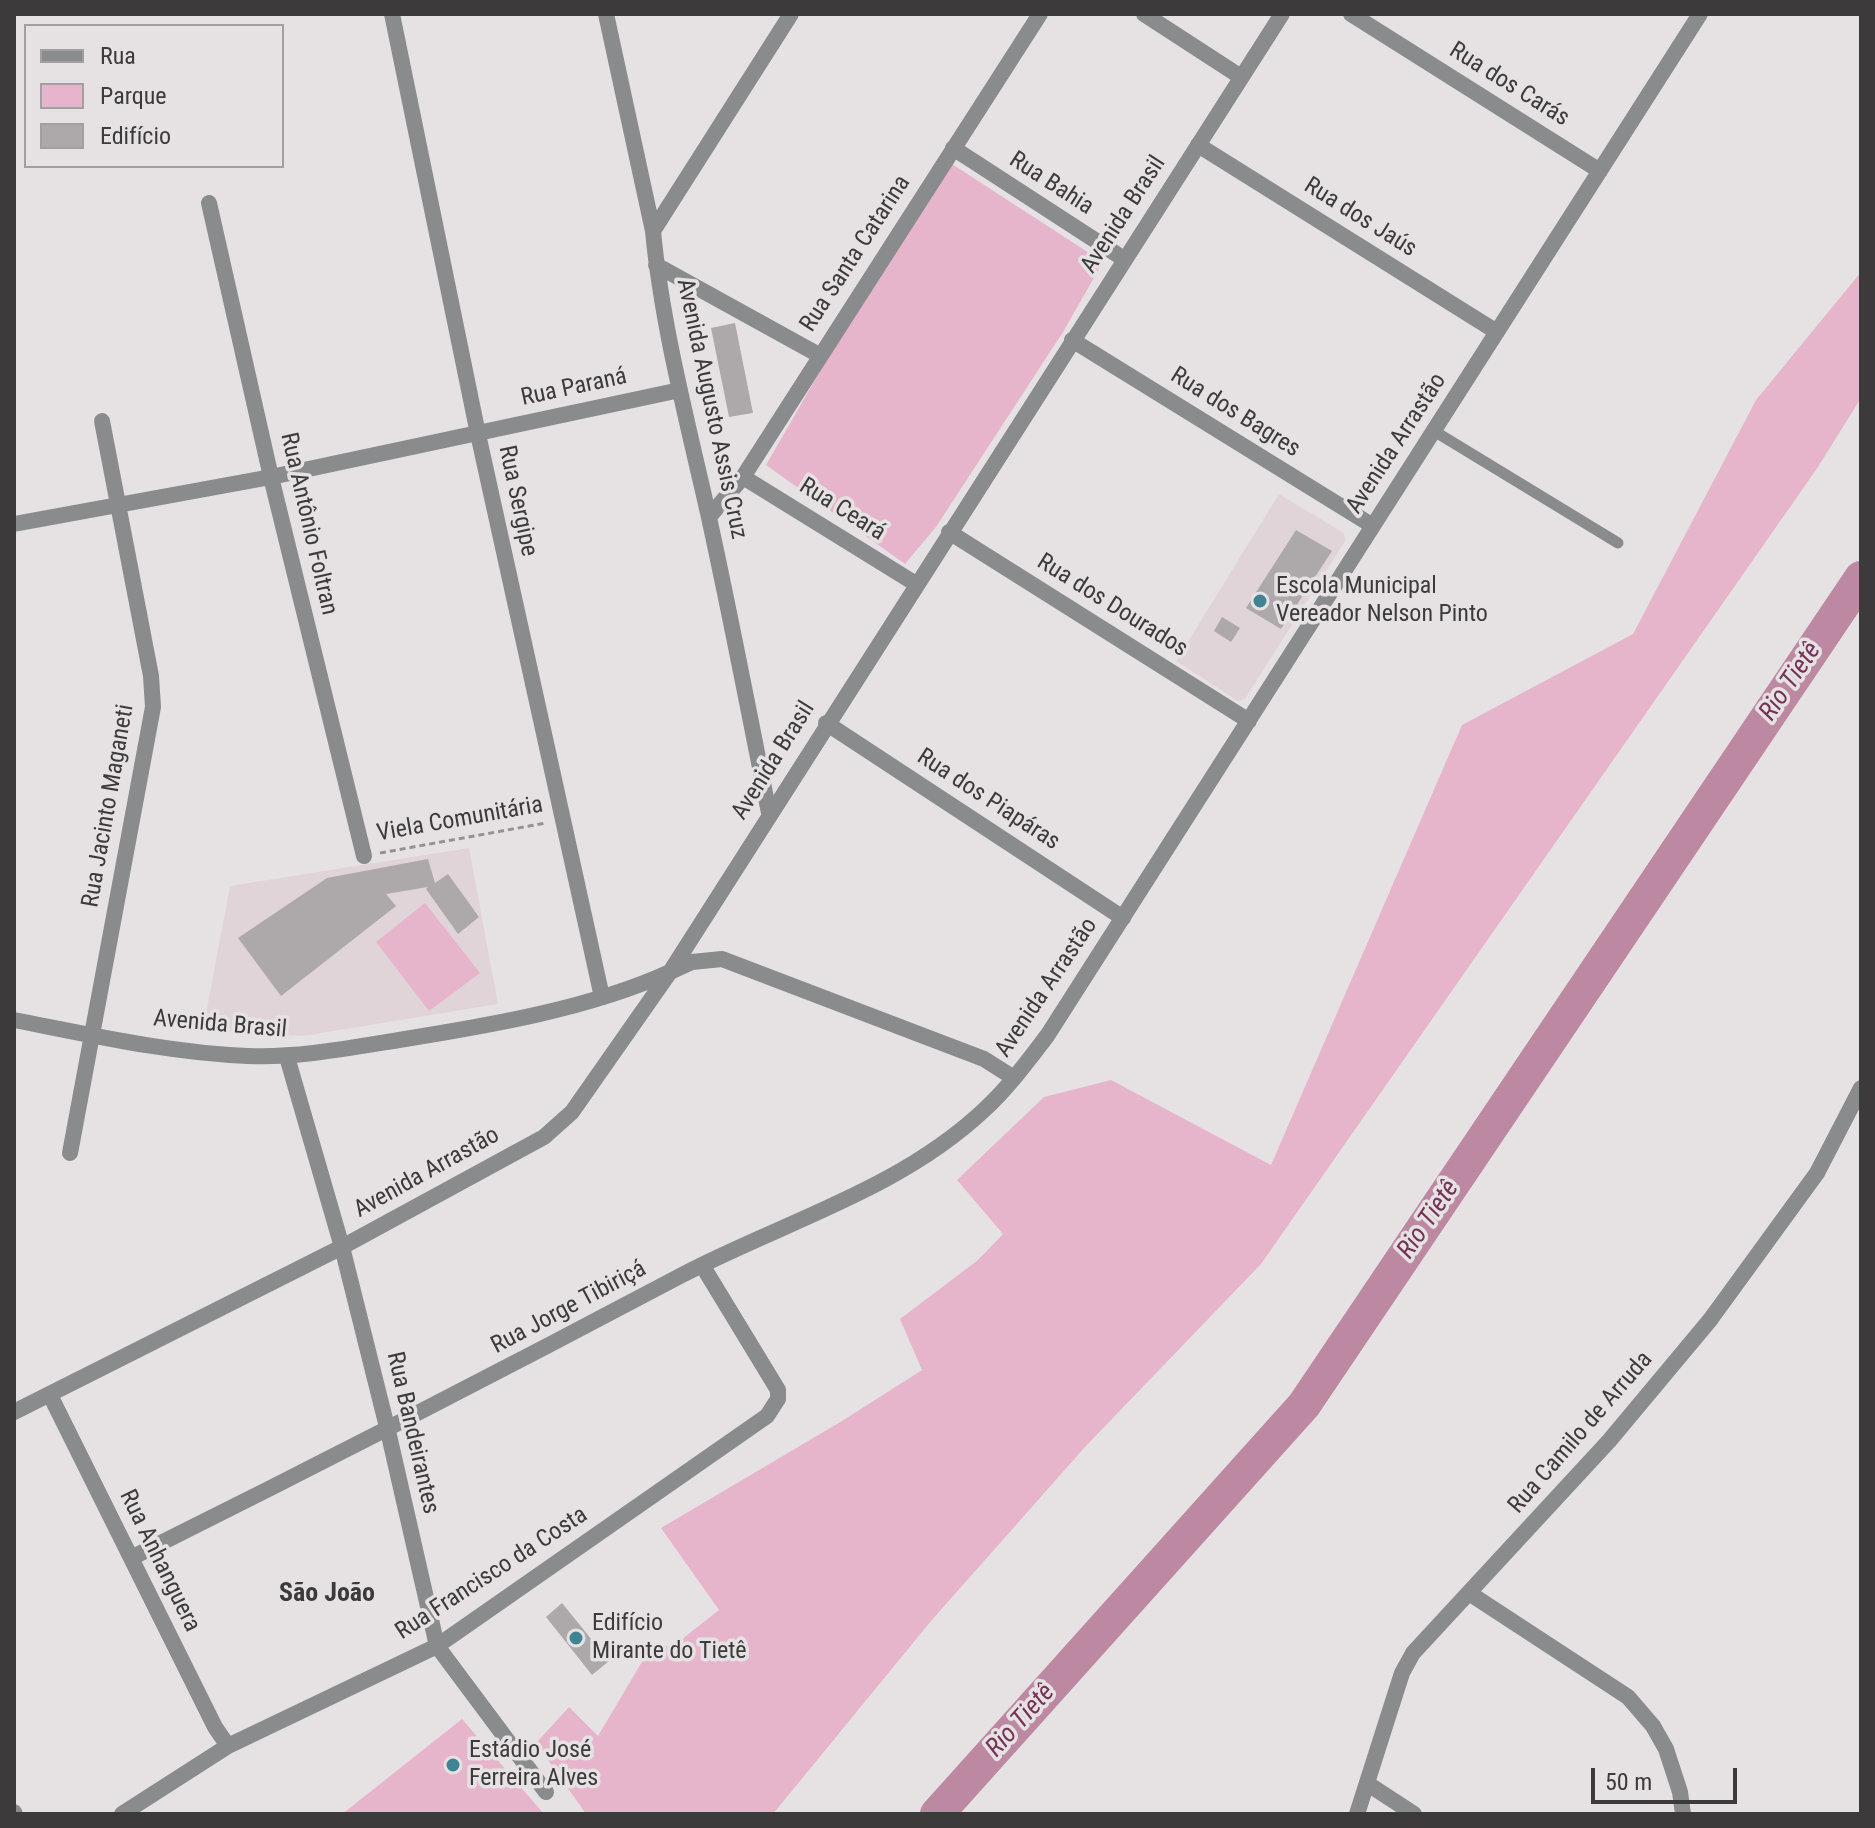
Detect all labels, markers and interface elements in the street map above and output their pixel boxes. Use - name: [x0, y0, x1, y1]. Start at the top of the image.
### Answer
- legend: [24, 24, 284, 168]
- street label: Rua dos Carás: [1444, 37, 1574, 133]
- text: Rua: [100, 42, 136, 70]
- text: Parque: [100, 82, 167, 110]
- text: Edifício: [100, 122, 171, 150]
- street label: Rua Bahia: [1004, 146, 1098, 222]
- street label: Avenida Brasil: [1075, 151, 1173, 279]
- street label: Rua Santa Catarina: [795, 170, 917, 338]
- street label: Rua dos Jaús: [1298, 172, 1422, 264]
- street label: Avenida Augusto Assis Cruz: [669, 276, 753, 542]
- street label: Rua dos Bagres: [1165, 362, 1305, 464]
- street label: Rua Paraná: [518, 363, 630, 413]
- street label: Avenida Arrastão: [1341, 368, 1453, 520]
- street label: Rua Antônio Foltran: [273, 430, 343, 618]
- street label: Rua Sergipe: [491, 443, 543, 559]
- street label: Rua Ceará: [794, 472, 890, 548]
- street label: Rua dos Dourados: [1031, 548, 1193, 664]
- place label: Escola Municipal Vereador Nelson Pinto: [1276, 573, 1488, 629]
- marker: Escola Municipal Vereador Nelson Pinto: [1251, 592, 1269, 610]
- water label: Rio Tietê: [1754, 637, 1828, 727]
- street label: Avenida Brasil: [726, 697, 822, 825]
- street label: Rua Jacinto Maganeti: [77, 702, 141, 910]
- street label: Rua dos Piapáras: [911, 743, 1065, 857]
- street label: Viela Comunitária: [375, 791, 545, 849]
- street label: Avenida Arrastão: [990, 913, 1104, 1063]
- street label: Avenida Brasil: [152, 1005, 288, 1045]
- street label: Avenida Arrastão: [349, 1121, 505, 1225]
- water label: Rio Tietê: [1392, 1175, 1466, 1265]
- street label: Rua Jorge Tibiriçá: [487, 1255, 651, 1361]
- street label: Rua Camilo de Arruda: [1503, 1346, 1659, 1520]
- street label: Rua Bandeirantes: [379, 1349, 445, 1517]
- street label: Rua Anhanguera: [112, 1485, 206, 1637]
- street label: Rua Francisco da Costa: [391, 1501, 593, 1647]
- district label: São João: [279, 1578, 375, 1610]
- place label: Edifício Mirante do Tietê: [592, 1610, 747, 1666]
- marker: Edifício Mirante do Tietê: [567, 1629, 585, 1647]
- water label: Rio Tietê: [980, 1678, 1062, 1764]
- place label: Estádio José Ferreira Alves: [469, 1737, 598, 1793]
- scale bar: [1595, 1752, 1741, 1802]
- marker: Estádio José Ferreira Alves: [444, 1756, 462, 1774]
- text: 50 m: [1605, 1768, 1652, 1796]

